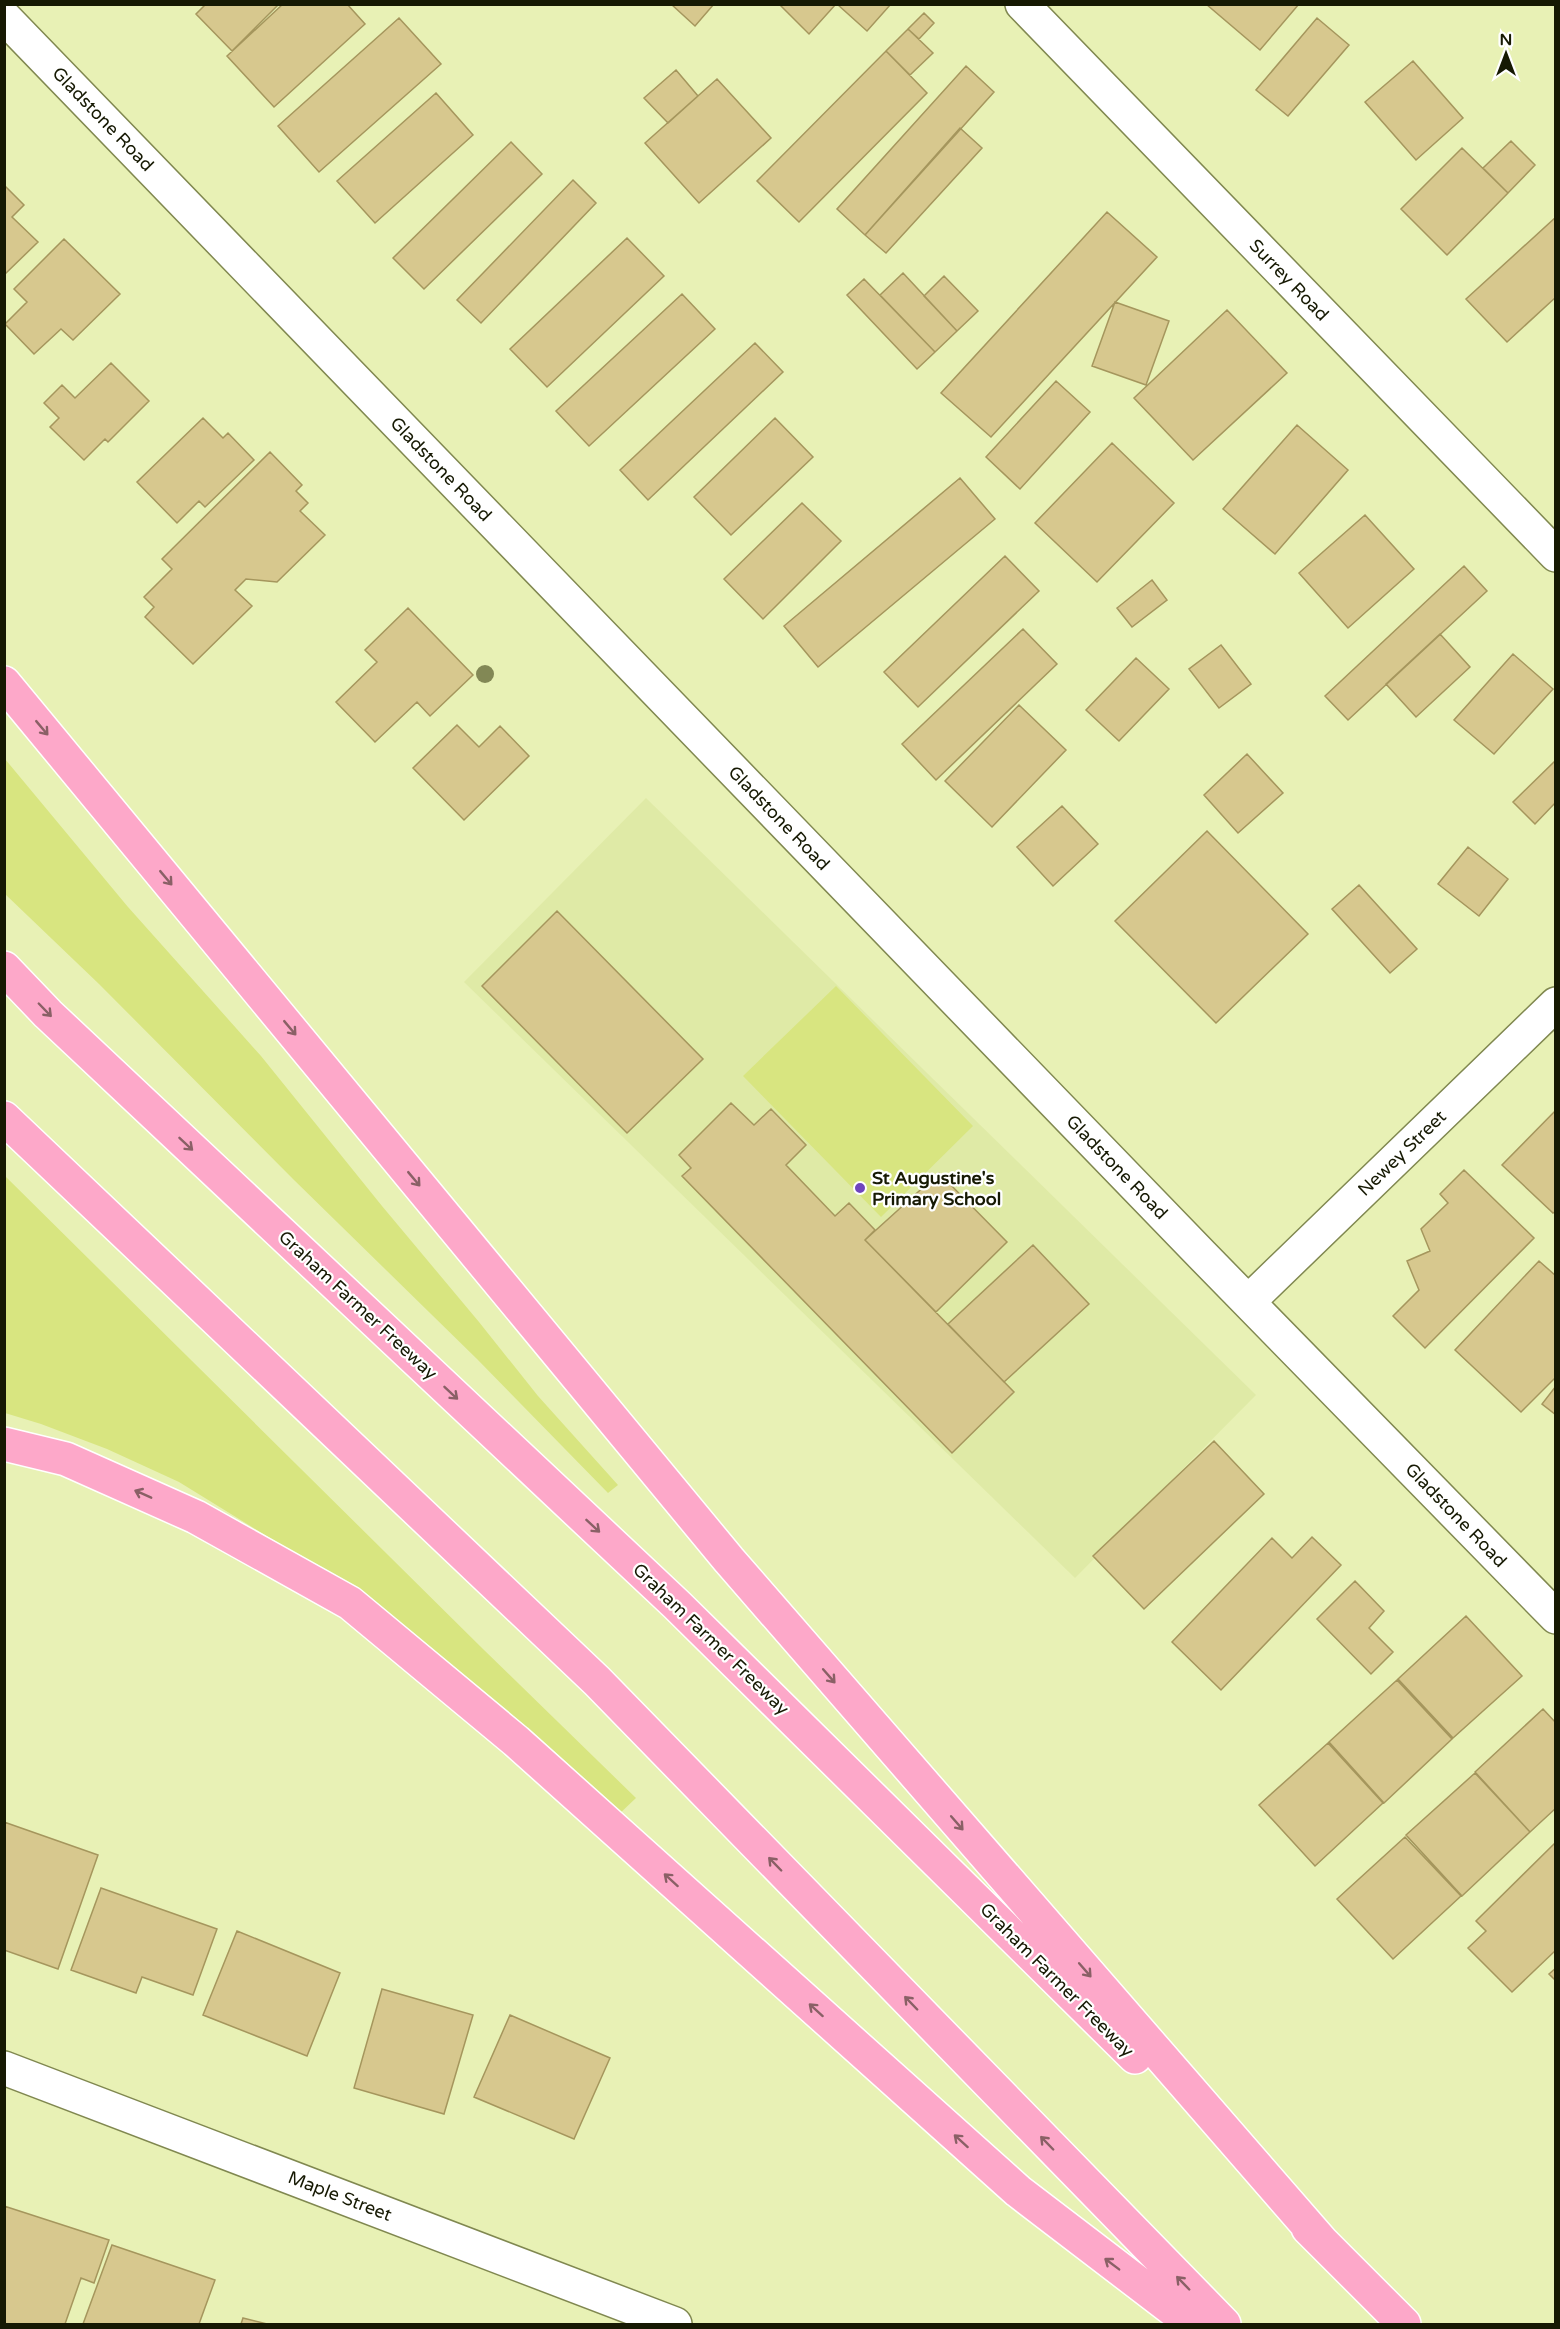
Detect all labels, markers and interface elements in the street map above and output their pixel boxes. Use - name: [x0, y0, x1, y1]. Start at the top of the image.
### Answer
- north arrow: [1476, 24, 1536, 84]
- text: N: [1500, 30, 1512, 50]
- street label: Gladstone Road: [48, 62, 158, 176]
- street label: Surrey Road: [1245, 235, 1333, 325]
- street label: Gladstone Road: [386, 412, 496, 526]
- one-way arrow: [35, 720, 48, 736]
- street label: Gladstone Road: [724, 761, 834, 875]
- one-way arrow: [159, 870, 173, 885]
- one-way arrow: [37, 1003, 52, 1018]
- one-way arrow: [283, 1020, 297, 1035]
- street label: Newey Street: [1353, 1105, 1451, 1201]
- street label: Gladstone Road: [1062, 1110, 1172, 1224]
- one-way arrow: [179, 1137, 194, 1151]
- place label: St Augustine's Primary School: [872, 1167, 1001, 1210]
- one-way arrow: [408, 1171, 421, 1187]
- marker: St Augustine's Primary School: [853, 1181, 867, 1195]
- street label: Graham Farmer Freeway: [274, 1226, 442, 1385]
- one-way arrow: [443, 1385, 458, 1399]
- street label: Gladstone Road: [1401, 1458, 1511, 1572]
- one-way arrow: [134, 1487, 152, 1499]
- one-way arrow: [586, 1519, 601, 1533]
- street label: Graham Farmer Freeway: [628, 1559, 794, 1720]
- one-way arrow: [822, 1668, 836, 1683]
- one-way arrow: [950, 1815, 964, 1830]
- one-way arrow: [767, 1856, 782, 1871]
- one-way arrow: [663, 1873, 678, 1887]
- street label: Graham Farmer Freeway: [975, 1898, 1139, 2062]
- one-way arrow: [1078, 1962, 1092, 1977]
- one-way arrow: [903, 1996, 918, 2011]
- one-way arrow: [809, 2003, 824, 2017]
- one-way arrow: [954, 2134, 969, 2148]
- one-way arrow: [1040, 2135, 1054, 2150]
- street label: Maple Street: [285, 2166, 395, 2226]
- one-way arrow: [1105, 2257, 1121, 2270]
- one-way arrow: [1176, 2275, 1190, 2290]

